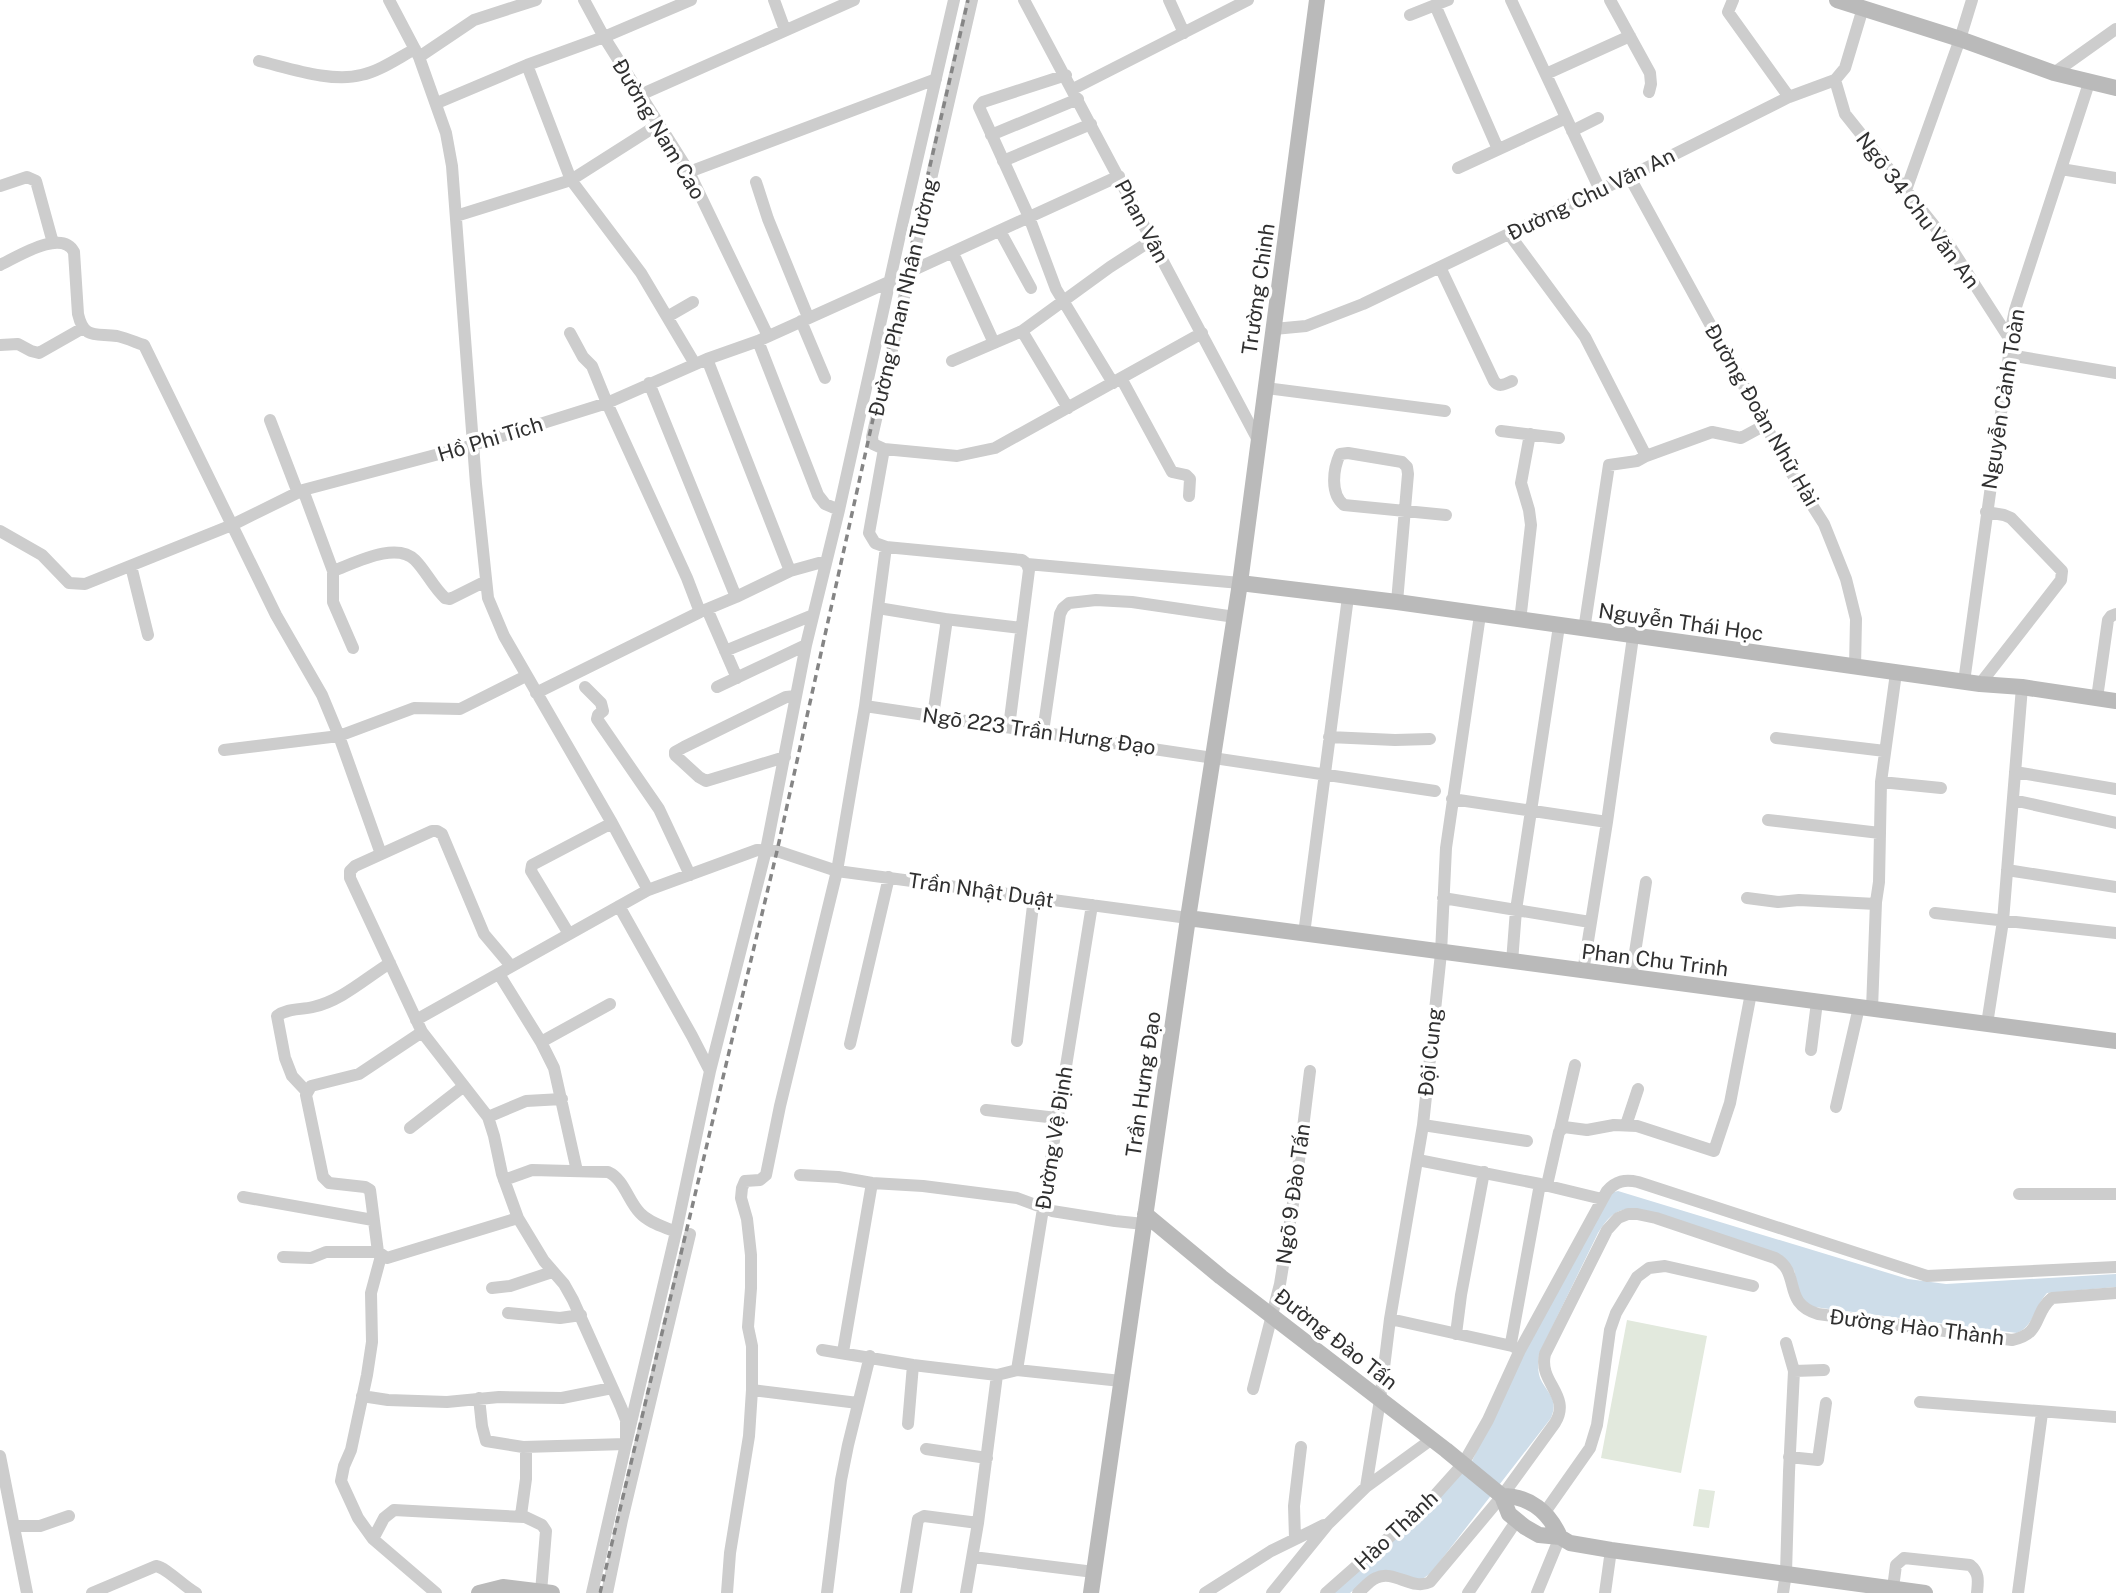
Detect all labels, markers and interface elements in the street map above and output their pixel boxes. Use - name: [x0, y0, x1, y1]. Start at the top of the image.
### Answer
- street label: Đường Nam Cao: [607, 54, 711, 204]
- street label: Ngõ 34 Chu Văn An: [1851, 127, 1985, 293]
- street label: Đường Chu Văn An: [1503, 143, 1679, 245]
- street label: Đường Phan Nhân Tường: [863, 175, 943, 419]
- street label: Phan Vân: [1110, 175, 1174, 267]
- street label: Trường Chinh: [1236, 222, 1280, 356]
- street label: Nguyễn Cảnh Toàn: [1976, 307, 2030, 491]
- street label: Đường Đoàn Nhữ Hài: [1700, 320, 1824, 510]
- street label: Hồ Phi Tích: [434, 411, 546, 467]
- street label: Nguyễn Thái Học: [1597, 598, 1765, 646]
- street label: Ngõ 223 Trần Hưng Đạo: [921, 702, 1157, 760]
- street label: Trần Nhật Duật: [907, 867, 1055, 913]
- street label: Phan Chu Trinh: [1580, 939, 1730, 981]
- street label: Đội Cung: [1413, 1006, 1447, 1098]
- street label: Trần Hưng Đạo: [1120, 1010, 1166, 1158]
- street label: Đường Vệ Định: [1030, 1064, 1078, 1212]
- street label: Ngõ 9 Đào Tấn: [1271, 1122, 1315, 1266]
- street label: Đường Đào Tấn: [1269, 1283, 1403, 1395]
- street label: Đường Hào Thành: [1828, 1304, 2006, 1350]
- street label: Hào Thành: [1349, 1485, 1443, 1575]

